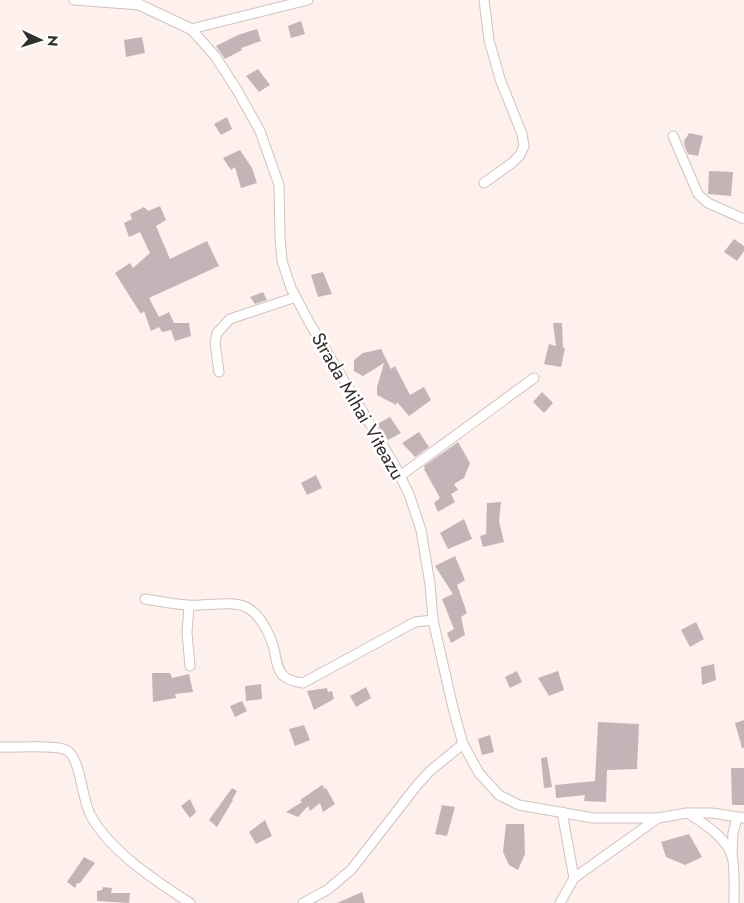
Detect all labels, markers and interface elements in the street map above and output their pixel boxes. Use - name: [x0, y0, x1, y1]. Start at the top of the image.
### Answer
- north arrow: [15, 15, 65, 65]
- text: N: [43, 35, 63, 47]
- street label: Strada Mihai Viteazu: [305, 327, 411, 485]

